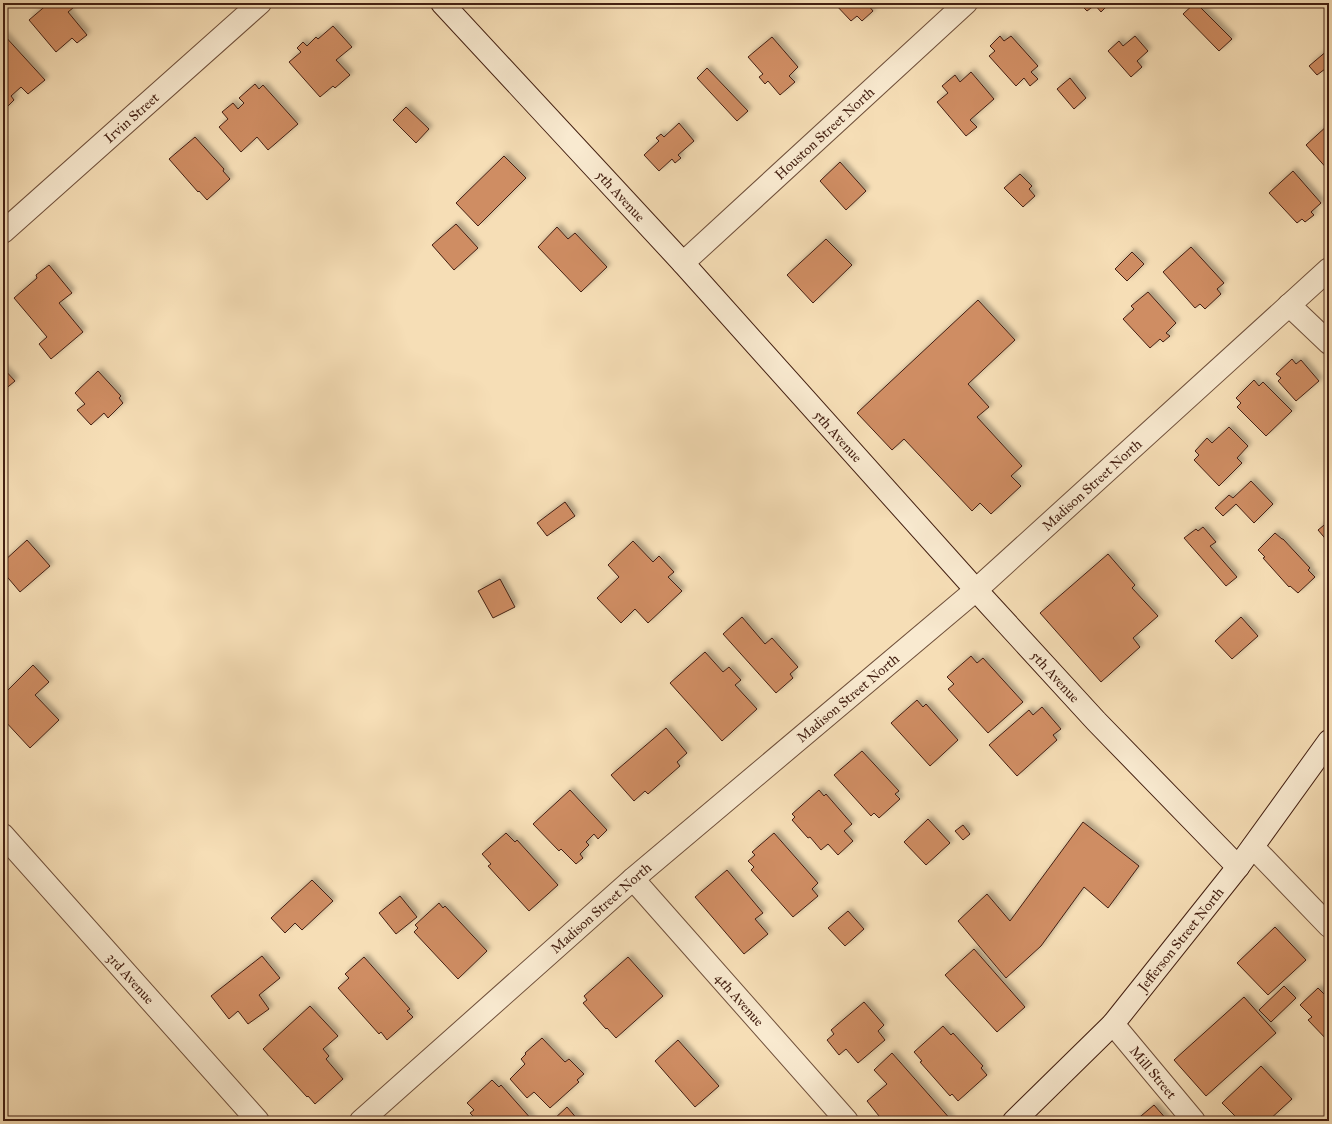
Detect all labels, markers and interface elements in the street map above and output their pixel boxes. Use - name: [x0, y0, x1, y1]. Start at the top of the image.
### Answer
- street label: Houston Street North: [771, 83, 878, 183]
- street label: Irvin Street: [101, 89, 162, 146]
- street label: 5th Avenue: [593, 167, 649, 225]
- street label: 5th Avenue: [810, 407, 866, 466]
- street label: Madison Street North: [1038, 435, 1145, 534]
- street label: 5th Avenue: [1027, 647, 1083, 706]
- street label: Madison Street North: [793, 650, 903, 746]
- street label: Madison Street North: [547, 859, 655, 957]
- street label: Jefferson Street North: [1133, 884, 1227, 997]
- street label: 3rd Avenue: [103, 949, 158, 1008]
- street label: 4th Avenue: [712, 969, 768, 1030]
- street label: Mill Street: [1126, 1042, 1180, 1102]

